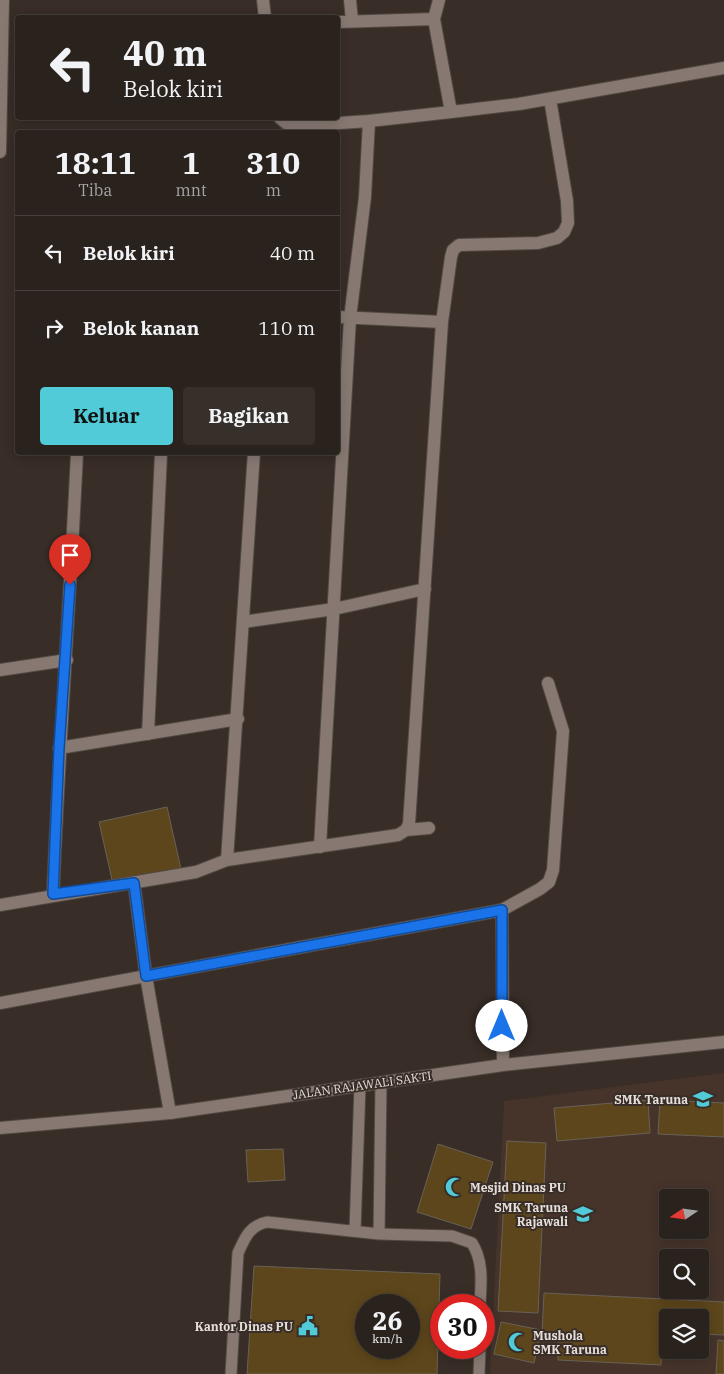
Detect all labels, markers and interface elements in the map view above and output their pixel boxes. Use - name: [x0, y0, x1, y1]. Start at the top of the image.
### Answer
- text: 40 m: [123, 30, 207, 76]
- icon: left: [40, 35, 105, 100]
- text: Belok kiri: [123, 74, 223, 103]
- text: 18:11: [55, 143, 136, 182]
- text: 1: [182, 143, 200, 182]
- text: 310: [246, 143, 300, 182]
- text: Tiba: [78, 180, 112, 200]
- text: mnt: [175, 180, 207, 200]
- text: m: [266, 180, 281, 200]
- icon: left: [40, 239, 68, 267]
- text: Belok kiri: [83, 241, 175, 265]
- text: 40 m: [270, 241, 315, 265]
- icon: right: [40, 314, 68, 342]
- text: Belok kanan: [83, 316, 199, 340]
- text: 110 m: [258, 316, 315, 340]
- button: Keluar: [40, 387, 173, 445]
- button: Bagikan: [183, 387, 315, 445]
- pin: [49, 534, 91, 585]
- icon: arrive: [56, 541, 84, 569]
- position arrow: [475, 999, 527, 1051]
- street label: JALAN RAJAWALI SAKTI: [292, 1068, 432, 1102]
- school or university icon: SMK Taruna: [692, 1088, 714, 1110]
- place label: SMK Taruna: [614, 1092, 688, 1107]
- mosque icon: Mesjid Dinas PU: [444, 1176, 466, 1198]
- place label: Mesjid Dinas PU: [470, 1180, 566, 1195]
- north arrow: [659, 1189, 709, 1239]
- map controls: [659, 1189, 709, 1359]
- place label: SMK Taruna Rajawali: [494, 1200, 568, 1229]
- school or university icon: SMK Taruna Rajawali: [572, 1203, 594, 1225]
- button: search: [659, 1249, 709, 1299]
- speed limit sign: 30: [430, 1294, 495, 1359]
- text: 26: [372, 1304, 403, 1337]
- button: layers: [659, 1309, 709, 1359]
- public building icon: Kantor Dinas PU: [297, 1315, 319, 1337]
- place label: Kantor Dinas PU: [195, 1319, 293, 1334]
- place label: Mushola SMK Taruna: [533, 1328, 607, 1357]
- text: km/h: [372, 1331, 403, 1346]
- mosque icon: Mushola SMK Taruna: [507, 1331, 529, 1353]

